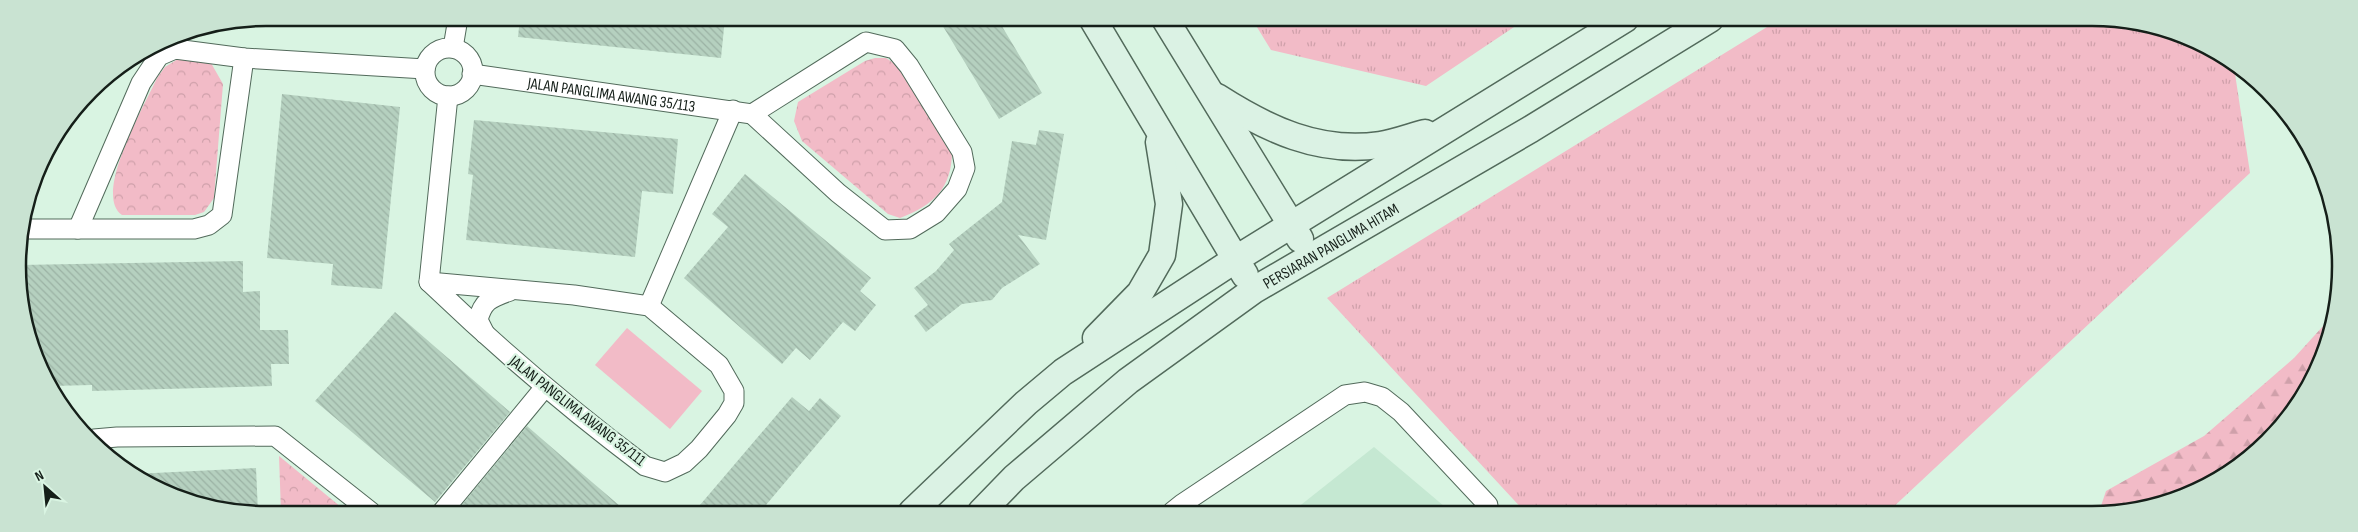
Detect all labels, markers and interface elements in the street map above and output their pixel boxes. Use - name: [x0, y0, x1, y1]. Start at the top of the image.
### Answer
- street label: JALAN PANGLIMA AWANG 35/113: [525, 74, 696, 117]
- street label: PERSIARAN PANGLIMA HITAM: [1260, 200, 1402, 294]
- street label: JALAN PANGLIMA AWANG 35/111: [504, 351, 649, 471]
- north arrow: [20, 462, 70, 512]
- text: N: [32, 467, 47, 485]

